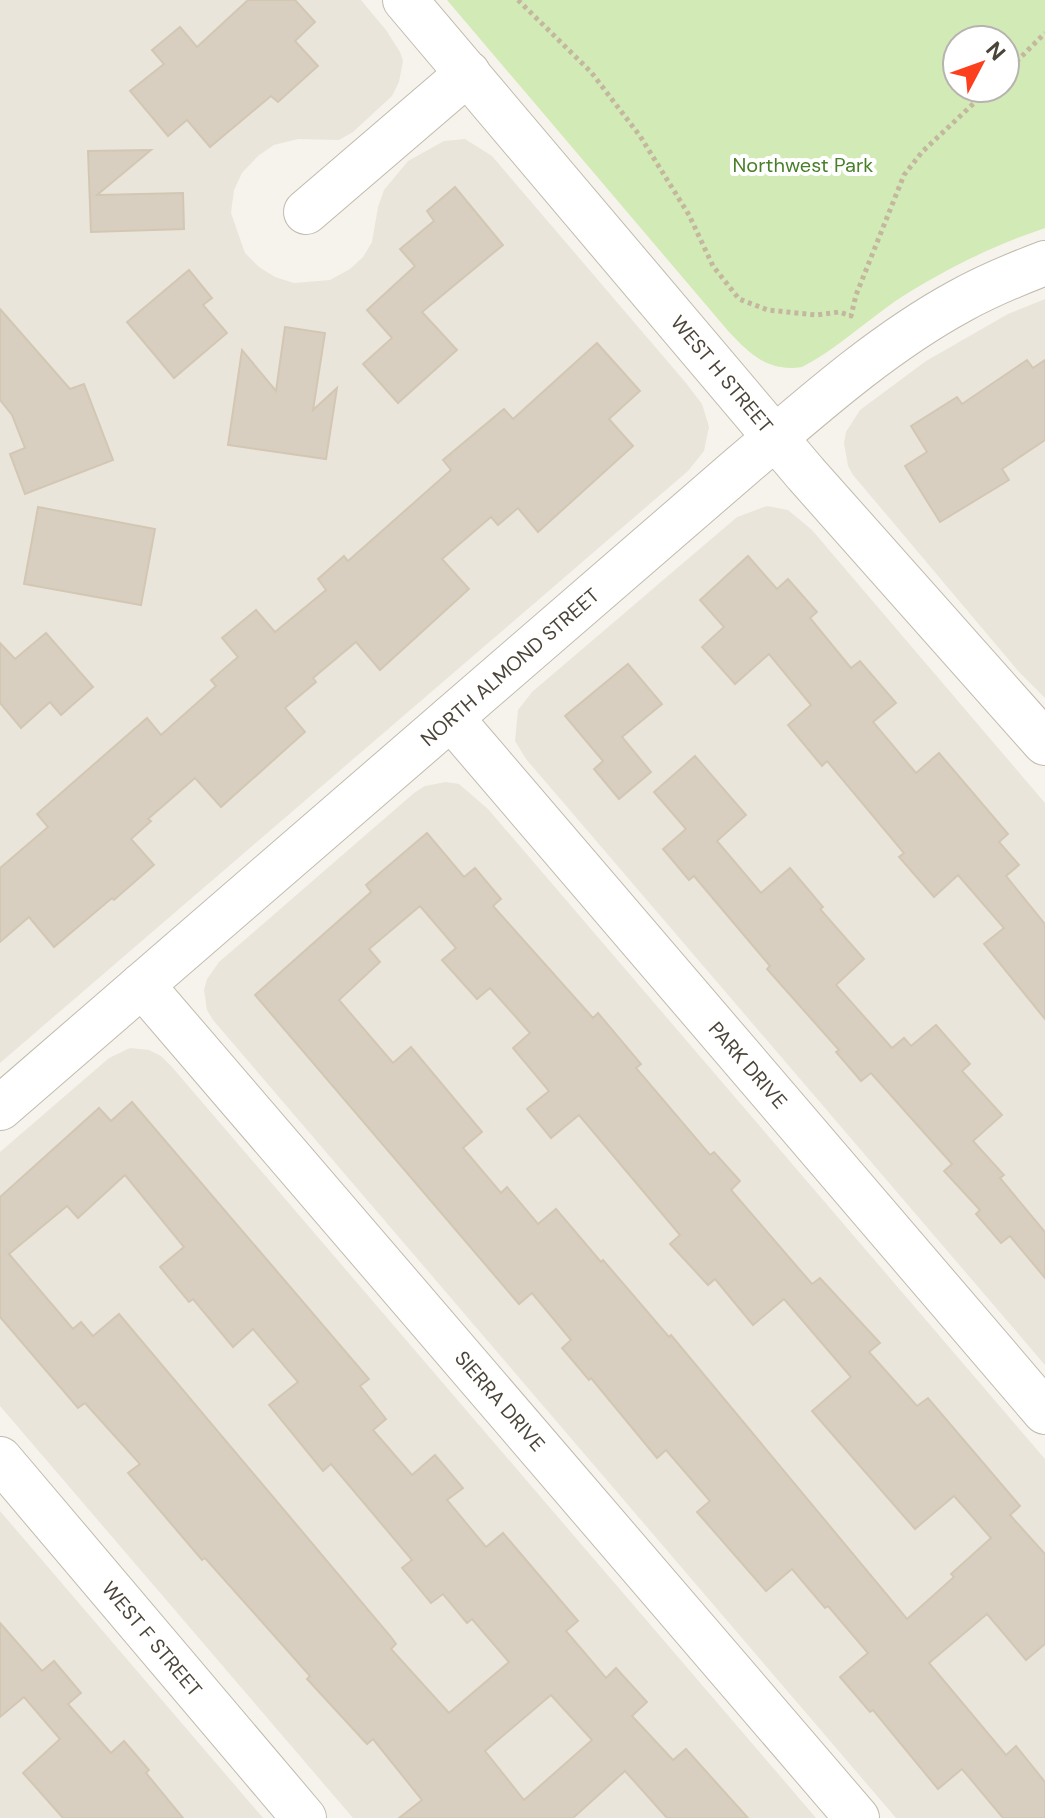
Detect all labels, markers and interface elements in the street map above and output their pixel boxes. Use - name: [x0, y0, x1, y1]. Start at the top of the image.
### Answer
- north arrow: [941, 24, 1021, 104]
- text: N: [980, 36, 1012, 67]
- park label: Northwest Park: [733, 152, 873, 178]
- street label: WEST H STREET: [665, 310, 779, 438]
- street label: NORTH ALMOND STREET: [415, 582, 605, 752]
- street label: PARK DRIVE: [703, 1016, 793, 1114]
- street label: SIERRA DRIVE: [449, 1345, 551, 1457]
- street label: WEST F STREET: [96, 1576, 208, 1702]

